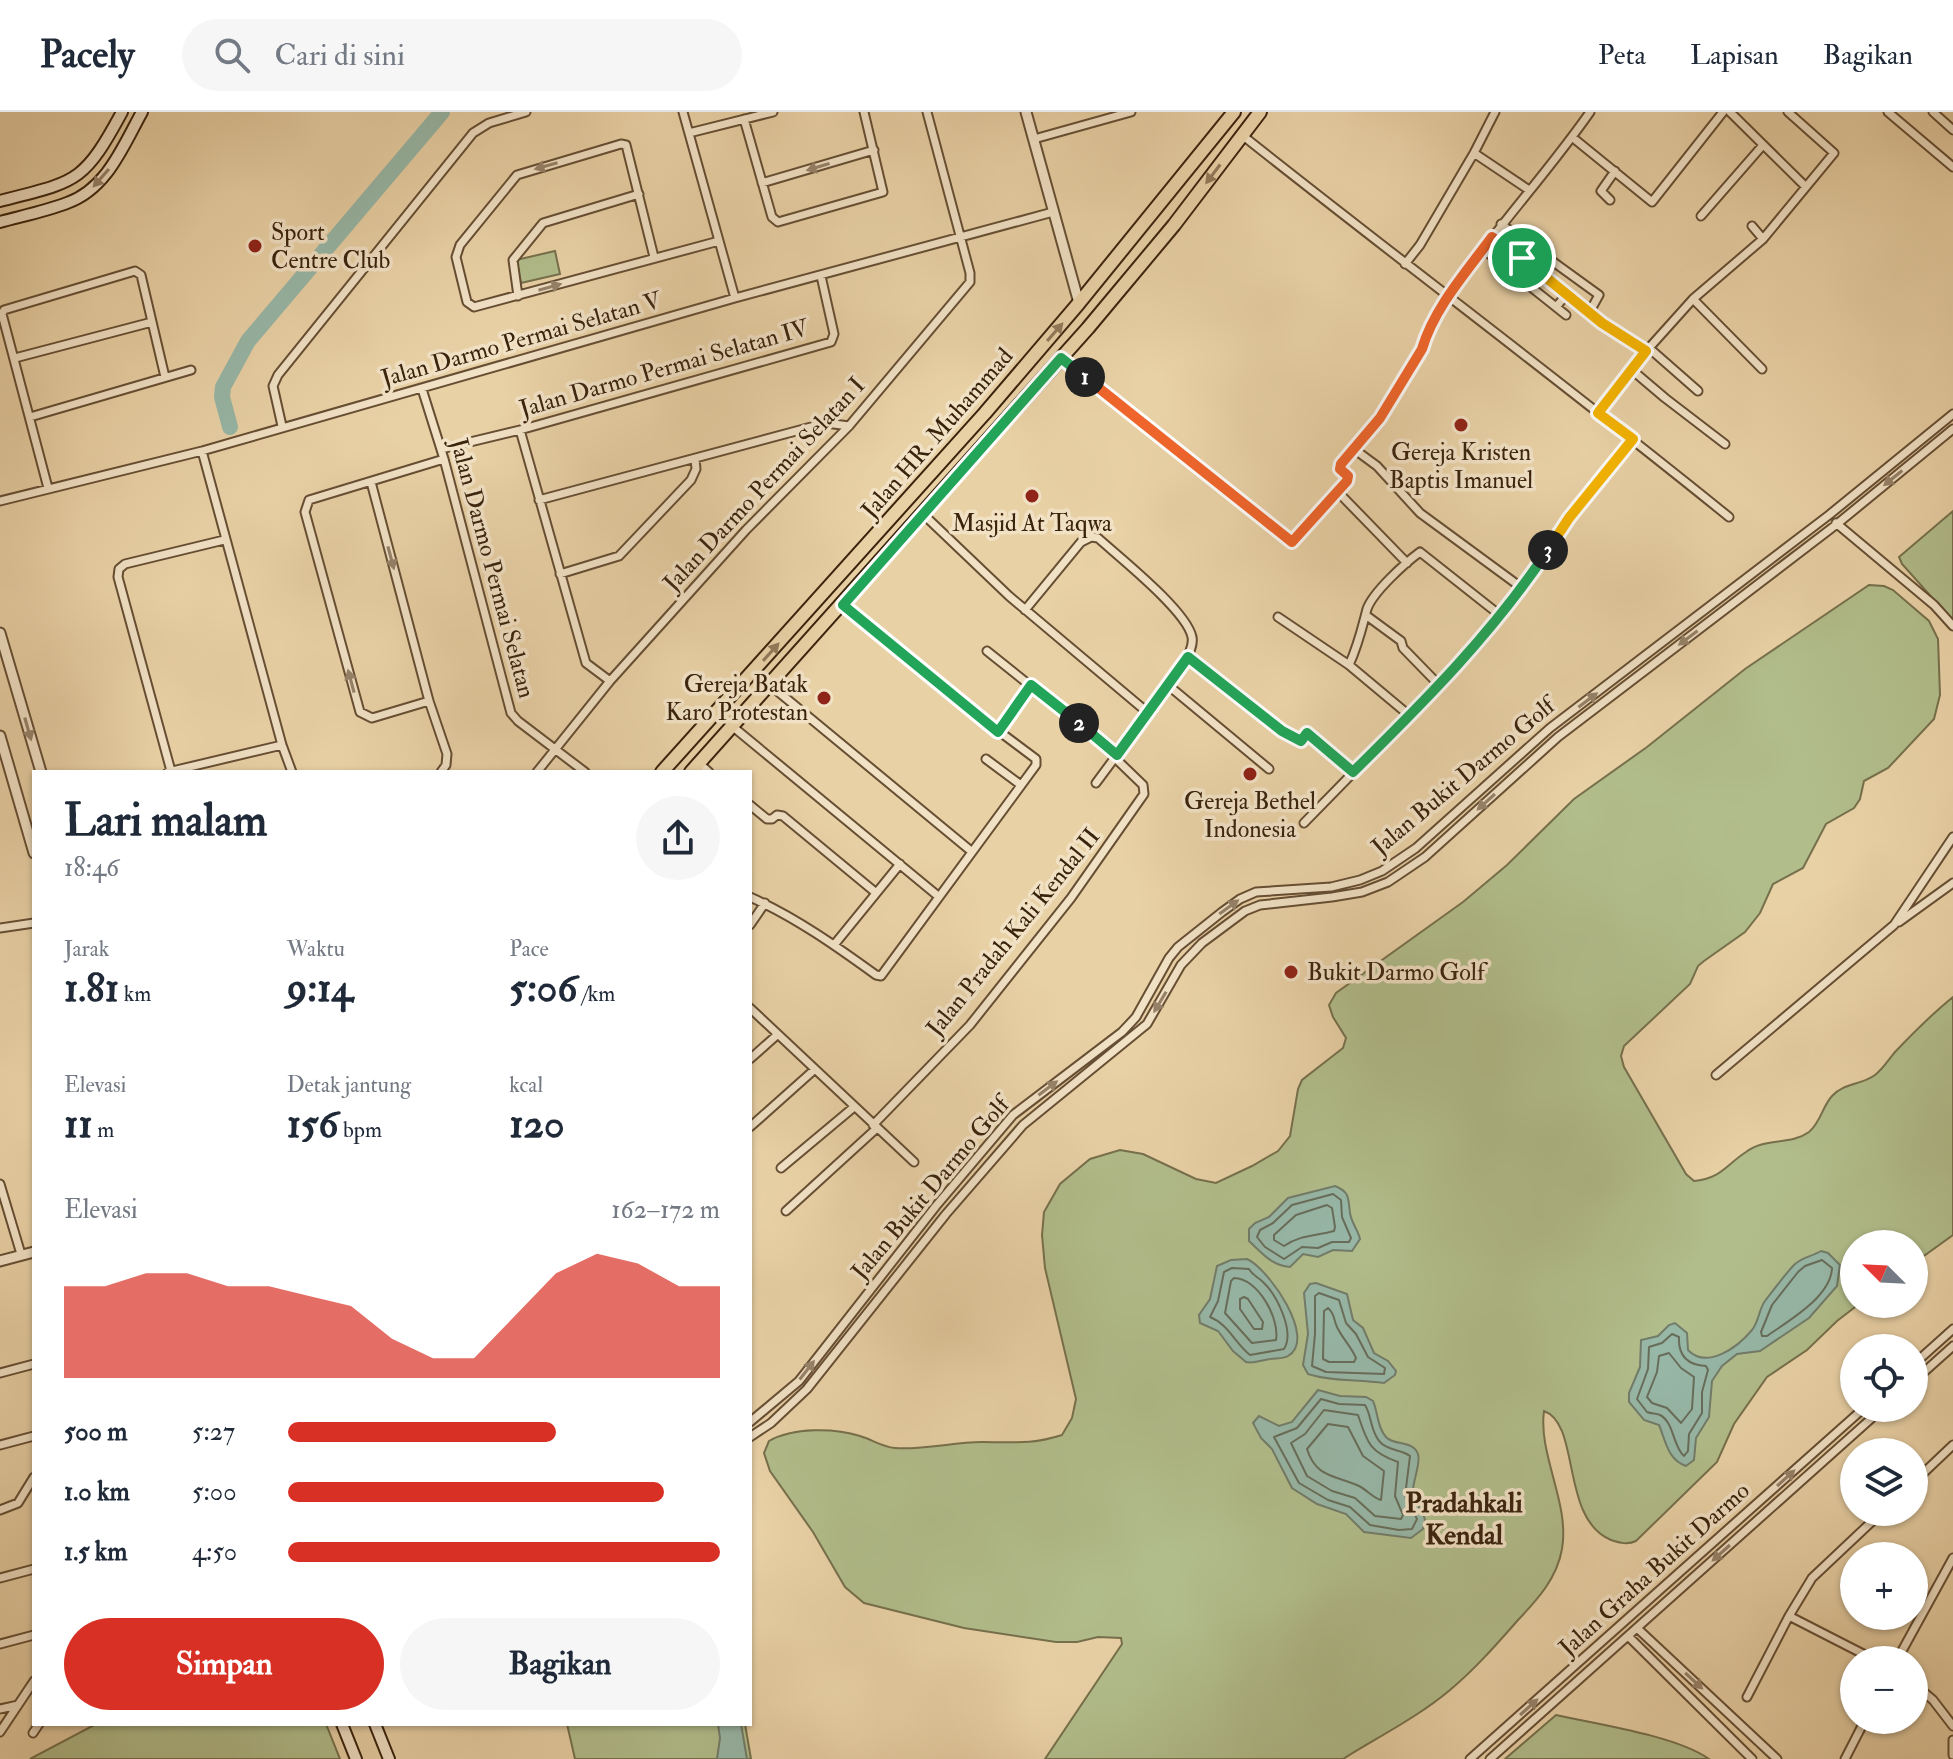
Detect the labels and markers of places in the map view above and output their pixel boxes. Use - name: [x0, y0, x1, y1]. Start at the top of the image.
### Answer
- place label: Sport Centre Club: [271, 217, 391, 276]
- pin: [1488, 224, 1556, 292]
- marker: Sport Centre Club: [246, 237, 264, 255]
- pin: 1: [1065, 357, 1105, 397]
- marker: Gereja Kristen Baptis Imanuel: [1452, 416, 1470, 434]
- place label: Gereja Kristen Baptis Imanuel: [1389, 437, 1533, 496]
- marker: Masjid At Taqwa: [1023, 487, 1041, 505]
- place label: Masjid At Taqwa: [952, 508, 1113, 539]
- pin: 3: [1528, 530, 1568, 570]
- place label: Gereja Batak Karo Protestan: [666, 669, 809, 728]
- marker: Gereja Batak Karo Protestan: [815, 689, 833, 707]
- pin: 2: [1059, 703, 1099, 743]
- marker: Gereja Bethel Indonesia: [1241, 765, 1259, 783]
- place label: Gereja Bethel Indonesia: [1184, 786, 1316, 845]
- place label: Bukit Darmo Golf: [1307, 957, 1488, 988]
- marker: Bukit Darmo Golf: [1282, 963, 1300, 981]

